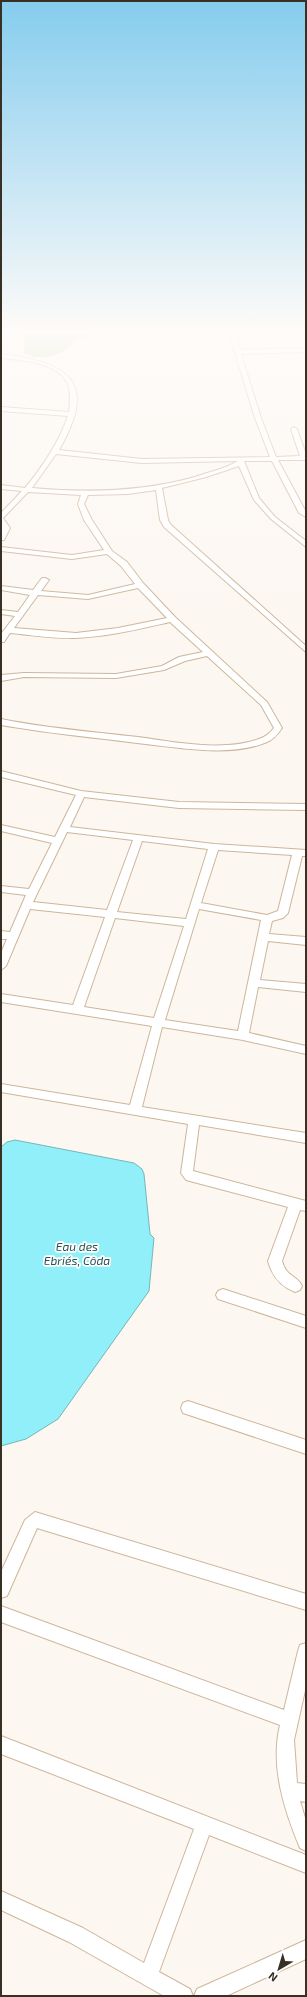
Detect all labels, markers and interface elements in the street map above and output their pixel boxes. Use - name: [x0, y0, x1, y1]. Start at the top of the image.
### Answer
- water label: Eau des Ebriés, Côda: [44, 1239, 110, 1268]
- north arrow: [259, 1949, 299, 1989]
- text: N: [265, 1970, 280, 1985]

